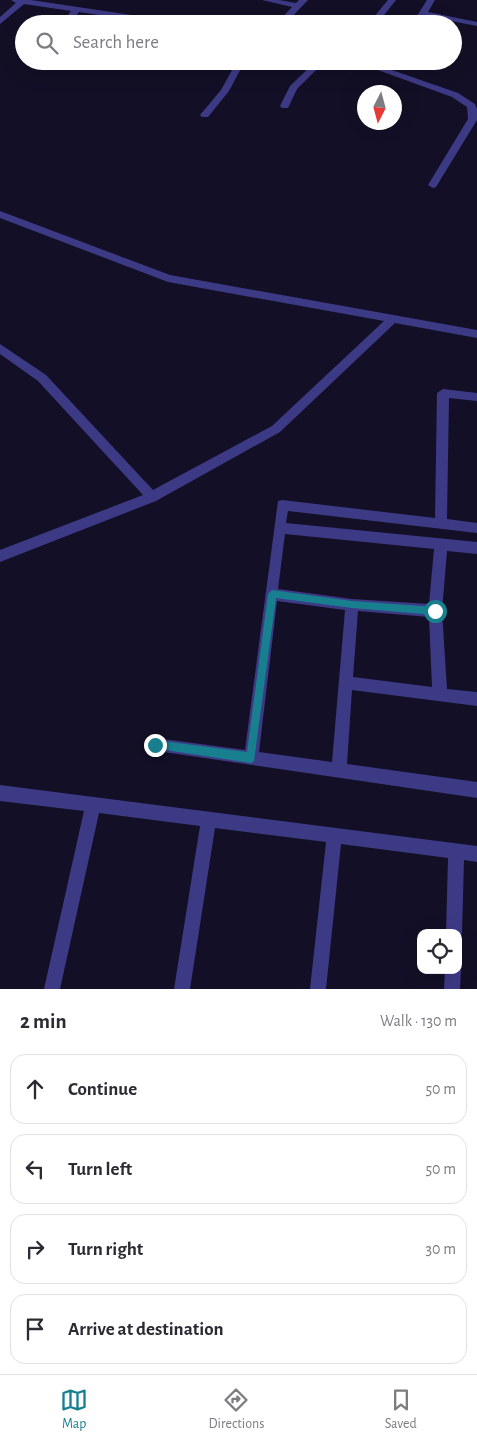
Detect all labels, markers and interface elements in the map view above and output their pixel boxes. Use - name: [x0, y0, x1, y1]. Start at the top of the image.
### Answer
- search box: [15, 15, 462, 70]
- icon: search: [33, 29, 61, 57]
- text: Search here: [73, 33, 159, 52]
- north arrow: [357, 85, 402, 130]
- route start: [424, 600, 447, 623]
- route end: [144, 734, 167, 757]
- map controls: [417, 929, 462, 974]
- button: locate: [417, 929, 462, 974]
- text: 2 min: [20, 1011, 67, 1032]
- text: Walk · 130 m: [380, 1013, 457, 1029]
- icon: ahead: [21, 1075, 49, 1103]
- text: Continue: [68, 1080, 137, 1099]
- text: 50 m: [425, 1081, 456, 1097]
- icon: left: [21, 1155, 49, 1183]
- text: Turn left: [68, 1160, 132, 1179]
- text: 50 m: [425, 1161, 456, 1177]
- icon: right: [21, 1235, 49, 1263]
- text: Turn right: [68, 1240, 143, 1259]
- text: 30 m: [426, 1241, 456, 1257]
- icon: arrive: [21, 1315, 49, 1343]
- text: Arrive at destination: [68, 1320, 224, 1339]
- tab: Map: [60, 1386, 88, 1433]
- tab: Directions: [209, 1386, 264, 1433]
- tab: Saved: [385, 1386, 417, 1433]

